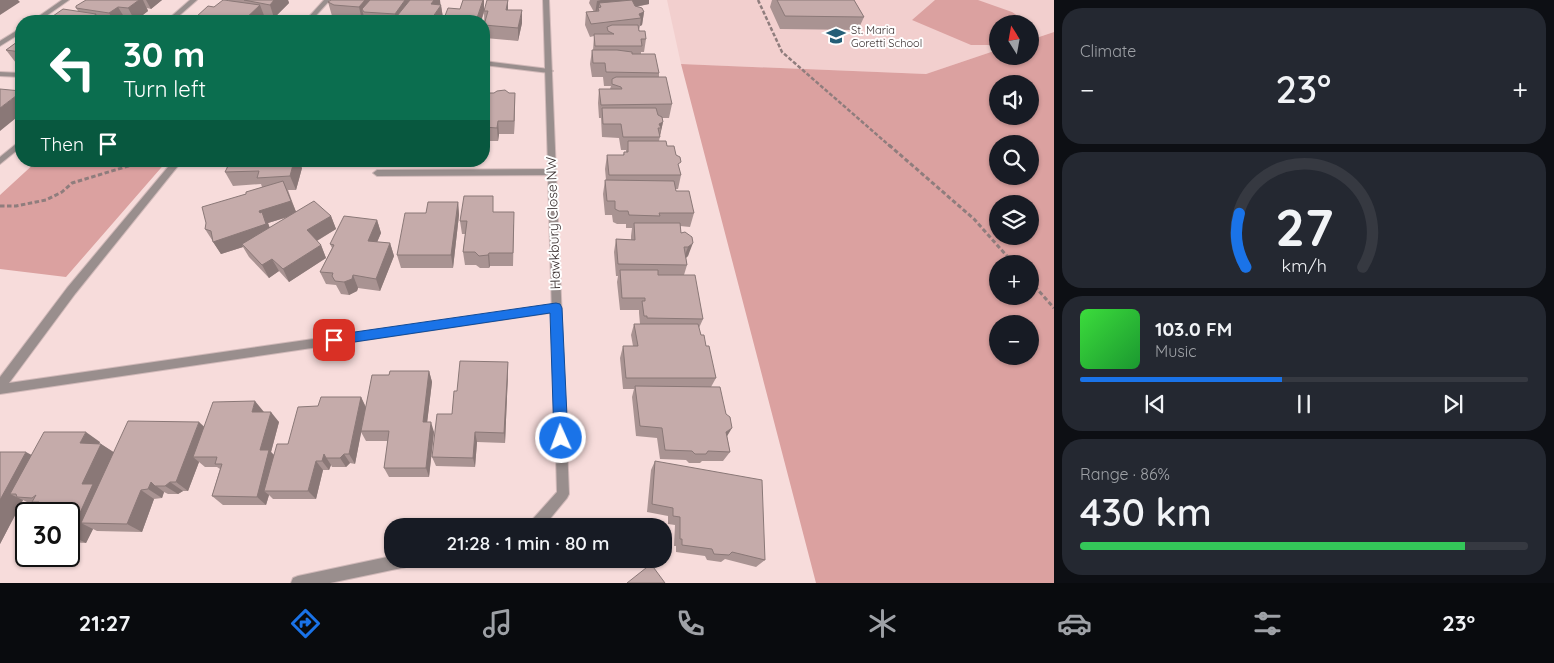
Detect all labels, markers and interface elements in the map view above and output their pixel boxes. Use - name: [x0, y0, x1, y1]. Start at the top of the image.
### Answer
- north arrow: [989, 15, 1039, 65]
- map controls: [989, 15, 1039, 365]
- place label: St. Maria Goretti School: [851, 23, 922, 50]
- school or university icon: St. Maria Goretti School: [825, 25, 847, 47]
- text: 30 m: [123, 32, 205, 76]
- icon: left: [40, 35, 105, 100]
- text: Climate: [1080, 41, 1136, 61]
- text: 23°: [1275, 65, 1331, 113]
- text: −: [1080, 72, 1095, 107]
- text: +: [1512, 72, 1528, 107]
- text: Turn left: [123, 75, 206, 103]
- button: sound: [989, 75, 1039, 125]
- icon: arrive: [94, 130, 122, 158]
- text: Then: [40, 132, 84, 156]
- button: search: [989, 135, 1039, 185]
- street label: Hawkbury Close NW: [542, 156, 564, 290]
- text: 27: [1275, 194, 1333, 259]
- button: layers: [989, 195, 1039, 245]
- text: km/h: [1281, 254, 1327, 276]
- button: +: [989, 255, 1039, 305]
- button: −: [989, 315, 1039, 365]
- text: 103.0 FM: [1155, 317, 1232, 341]
- pin: [313, 319, 355, 361]
- icon: arrive: [320, 326, 348, 354]
- text: Music: [1155, 341, 1197, 361]
- icon: previous: [1141, 390, 1169, 418]
- icon: pause: [1290, 390, 1318, 418]
- icon: next: [1439, 390, 1467, 418]
- position arrow: [534, 411, 586, 463]
- text: Range · 86%: [1080, 464, 1170, 484]
- text: 430 km: [1080, 488, 1212, 536]
- speed limit sign: 30: [15, 502, 80, 567]
- text: 21:28 · 1 min · 80 m: [446, 531, 610, 555]
- icon: directions: [288, 606, 323, 641]
- icon: music: [480, 606, 515, 641]
- icon: phone: [673, 606, 708, 641]
- icon: climate: [865, 606, 900, 641]
- icon: car: [1057, 606, 1092, 641]
- icon: filters: [1250, 606, 1285, 641]
- text: 21:27: [79, 609, 130, 637]
- text: 23°: [1442, 609, 1475, 637]

